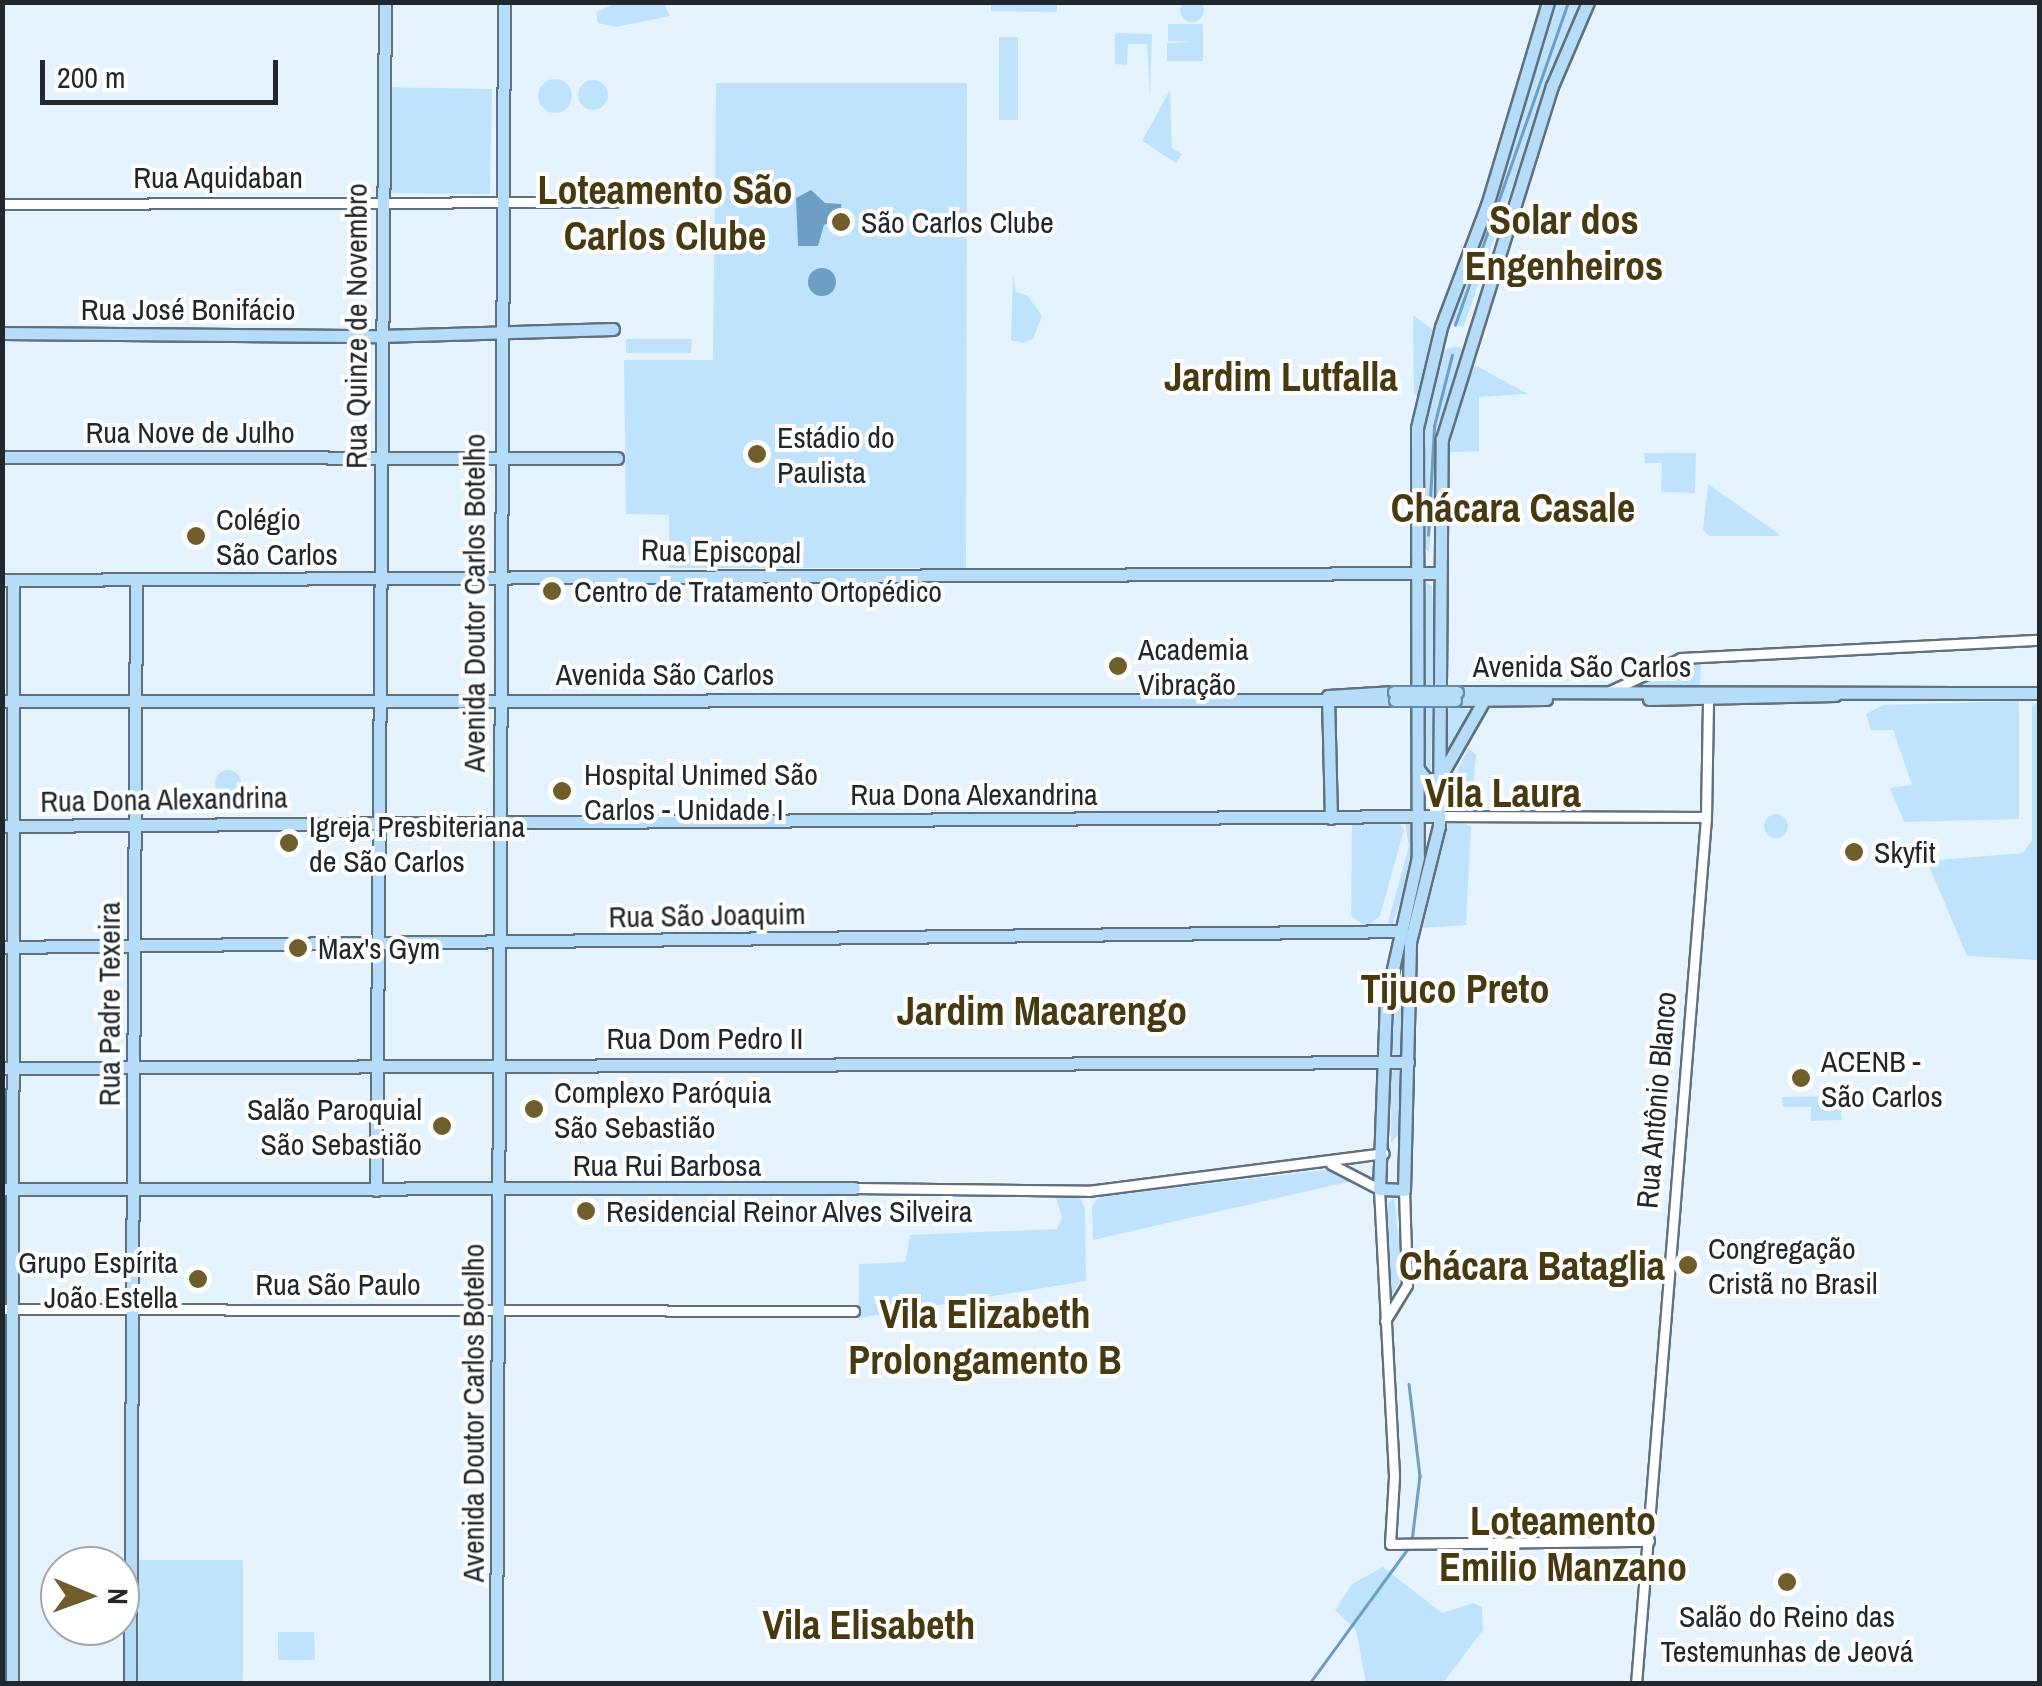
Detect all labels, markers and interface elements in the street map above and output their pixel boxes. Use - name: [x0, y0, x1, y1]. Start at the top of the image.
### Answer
- scale bar: [45, 40, 282, 102]
- text: 200 m: [57, 57, 125, 97]
- street label: Rua Aquidaban: [133, 159, 303, 195]
- district label: Loteamento São Carlos Clube: [537, 166, 793, 260]
- street label: Rua Quinze de Novembro: [338, 183, 374, 469]
- district label: Solar dos Engenheiros: [1465, 196, 1663, 290]
- place label: São Carlos Clube: [861, 204, 1054, 240]
- marker: São Carlos Clube: [830, 211, 852, 233]
- street label: Rua José Bonifácio: [81, 291, 295, 327]
- district label: Jardim Lutfalla: [1164, 353, 1398, 401]
- street label: Rua Nove de Julho: [85, 414, 295, 450]
- place label: Estádio do Paulista: [777, 419, 895, 490]
- street label: Avenida Doutor Carlos Botelho: [456, 434, 492, 772]
- marker: Estádio do Paulista: [746, 443, 768, 465]
- district label: Chácara Casale: [1391, 484, 1635, 532]
- place label: Colégio São Carlos: [216, 501, 338, 572]
- marker: Colégio São Carlos: [185, 525, 207, 547]
- street label: Rua Episcopal: [641, 532, 801, 570]
- place label: Centro de Tratamento Ortopédico: [574, 573, 942, 609]
- marker: Centro de Tratamento Ortopédico: [539, 578, 565, 604]
- place label: Academia Vibração: [1138, 631, 1249, 702]
- street label: Avenida São Carlos: [1473, 648, 1691, 684]
- marker: Academia Vibração: [1107, 655, 1129, 677]
- street label: Avenida São Carlos: [556, 656, 774, 692]
- place label: Hospital Unimed São Carlos - Unidade I: [584, 756, 818, 826]
- district label: Vila Laura: [1425, 769, 1581, 817]
- street label: Rua Dona Alexandrina: [850, 776, 1098, 812]
- marker: Hospital Unimed São Carlos - Unidade I: [549, 778, 575, 804]
- street label: Rua Dona Alexandrina: [39, 779, 289, 819]
- place label: Igreja Presbiteriana de São Carlos: [309, 808, 525, 878]
- marker: Igreja Presbiteriana de São Carlos: [278, 832, 300, 854]
- place label: Skyfit: [1874, 834, 1936, 870]
- marker: Skyfit: [1843, 841, 1865, 863]
- street label: Rua São Joaquim: [608, 895, 806, 935]
- street label: Rua Padre Texeira: [91, 901, 127, 1107]
- place label: Max's Gym: [318, 930, 440, 966]
- marker: Max's Gym: [287, 937, 309, 959]
- district label: Tijuco Preto: [1361, 965, 1549, 1013]
- district label: Jardim Macarengo: [897, 987, 1187, 1035]
- street label: Rua Antônio Blanco: [1629, 989, 1683, 1211]
- street label: Rua Dom Pedro II: [607, 1020, 803, 1056]
- place label: ACENB - São Carlos: [1821, 1043, 1943, 1114]
- marker: ACENB - São Carlos: [1790, 1067, 1812, 1089]
- place label: Complexo Paróquia São Sebastião: [554, 1074, 771, 1144]
- place label: Salão Paroquial São Sebastião: [247, 1091, 422, 1162]
- marker: Complexo Paróquia São Sebastião: [523, 1098, 545, 1120]
- marker: Salão Paroquial São Sebastião: [431, 1115, 453, 1137]
- street label: Rua Rui Barbosa: [573, 1147, 761, 1183]
- place label: Residencial Reinor Alves Silveira: [606, 1193, 974, 1229]
- marker: Residencial Reinor Alves Silveira: [575, 1200, 597, 1222]
- place label: Congregação Cristã no Brasil: [1708, 1230, 1878, 1300]
- district label: Chácara Bataglia: [1399, 1242, 1665, 1290]
- place label: Grupo Espírita João Estella: [18, 1244, 178, 1314]
- street label: Avenida Doutor Carlos Botelho: [455, 1244, 491, 1582]
- marker: Congregação Cristã no Brasil: [1677, 1254, 1699, 1276]
- street label: Rua São Paulo: [255, 1266, 421, 1302]
- marker: Grupo Espírita João Estella: [187, 1268, 209, 1290]
- district label: Vila Elizabeth Prolongamento B: [848, 1290, 1122, 1384]
- district label: Loteamento Emilio Manzano: [1439, 1497, 1687, 1591]
- north arrow: [40, 1546, 140, 1646]
- marker: Salão do Reino das Testemunhas de Jeová: [1776, 1571, 1798, 1593]
- text: N: [99, 1588, 137, 1605]
- place label: Salão do Reino das Testemunhas de Jeová: [1661, 1598, 1913, 1668]
- district label: Vila Elisabeth: [763, 1601, 975, 1649]

